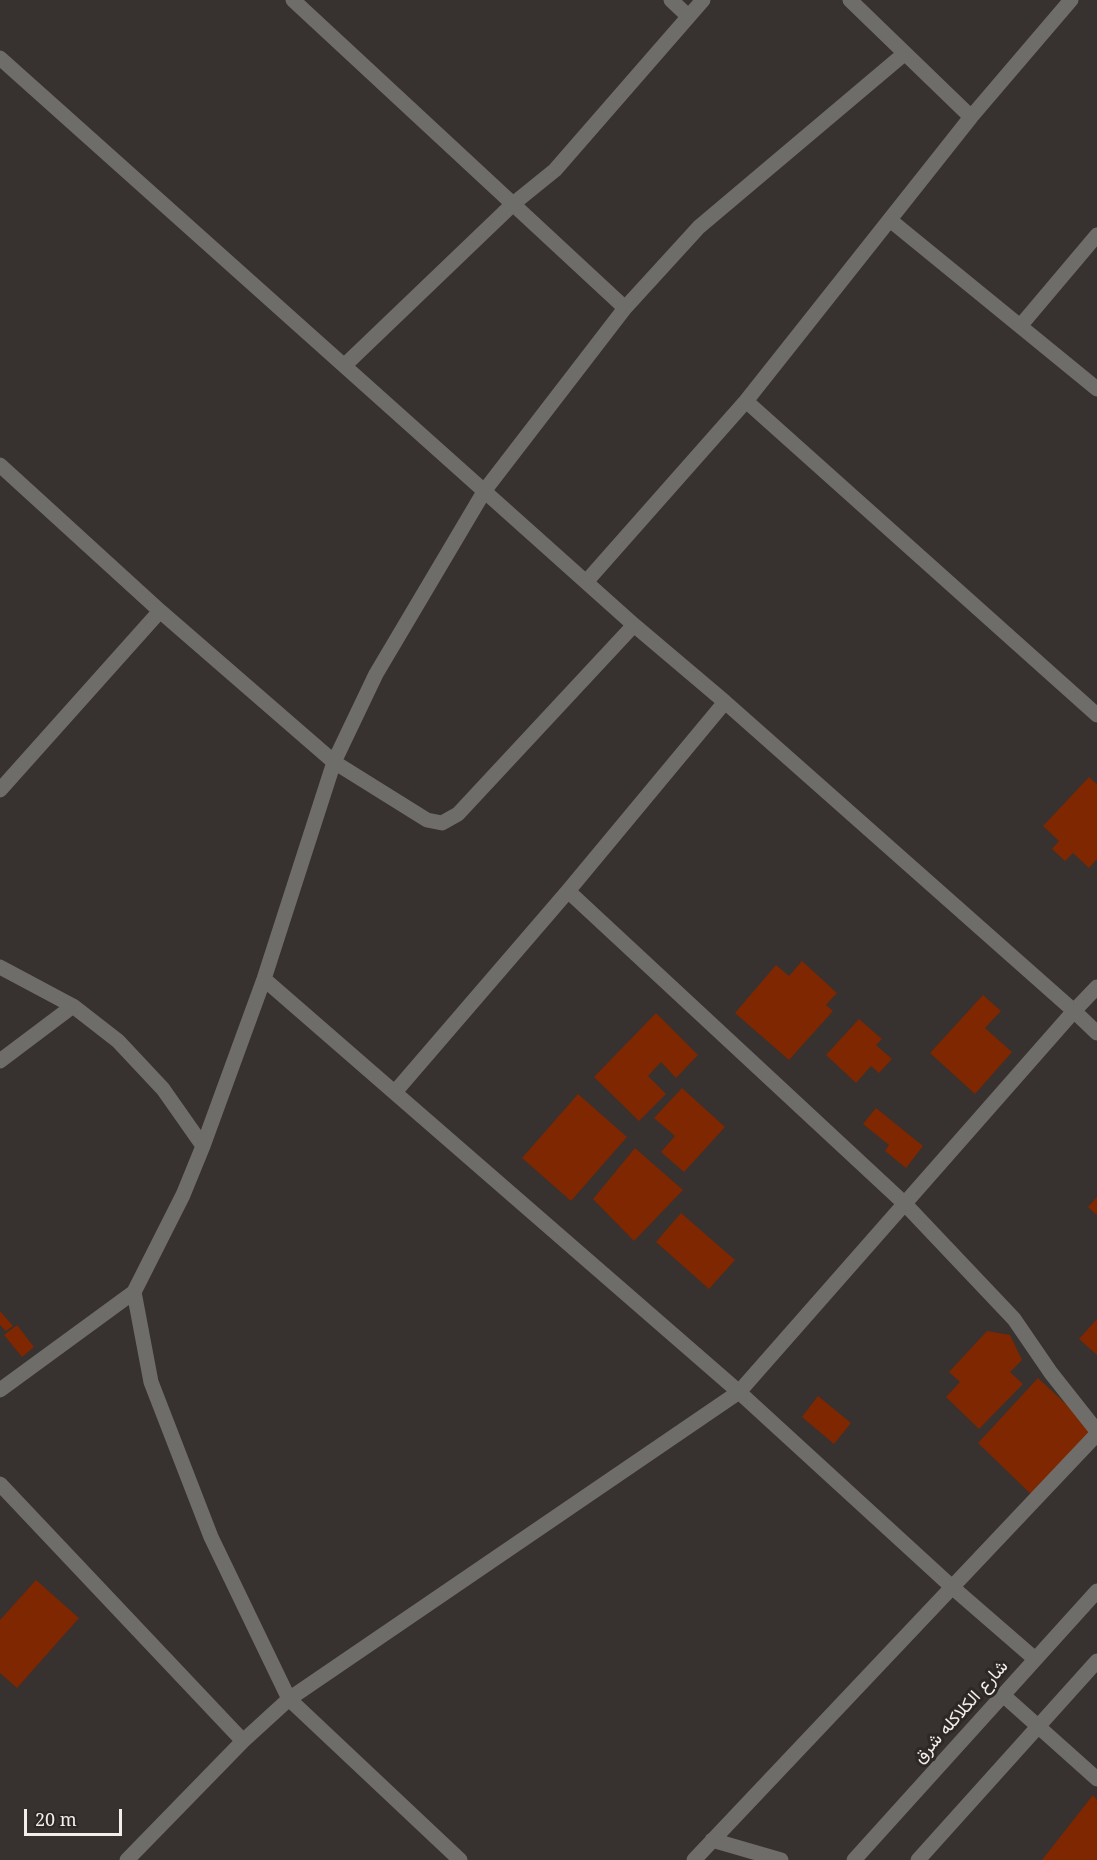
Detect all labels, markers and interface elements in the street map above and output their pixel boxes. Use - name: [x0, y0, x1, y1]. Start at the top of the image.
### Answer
- street label: شارع الكلاكله شرق: [909, 1656, 1013, 1768]
- scale bar: [27, 1797, 124, 1835]
- text: 20 m: [35, 1807, 77, 1831]

